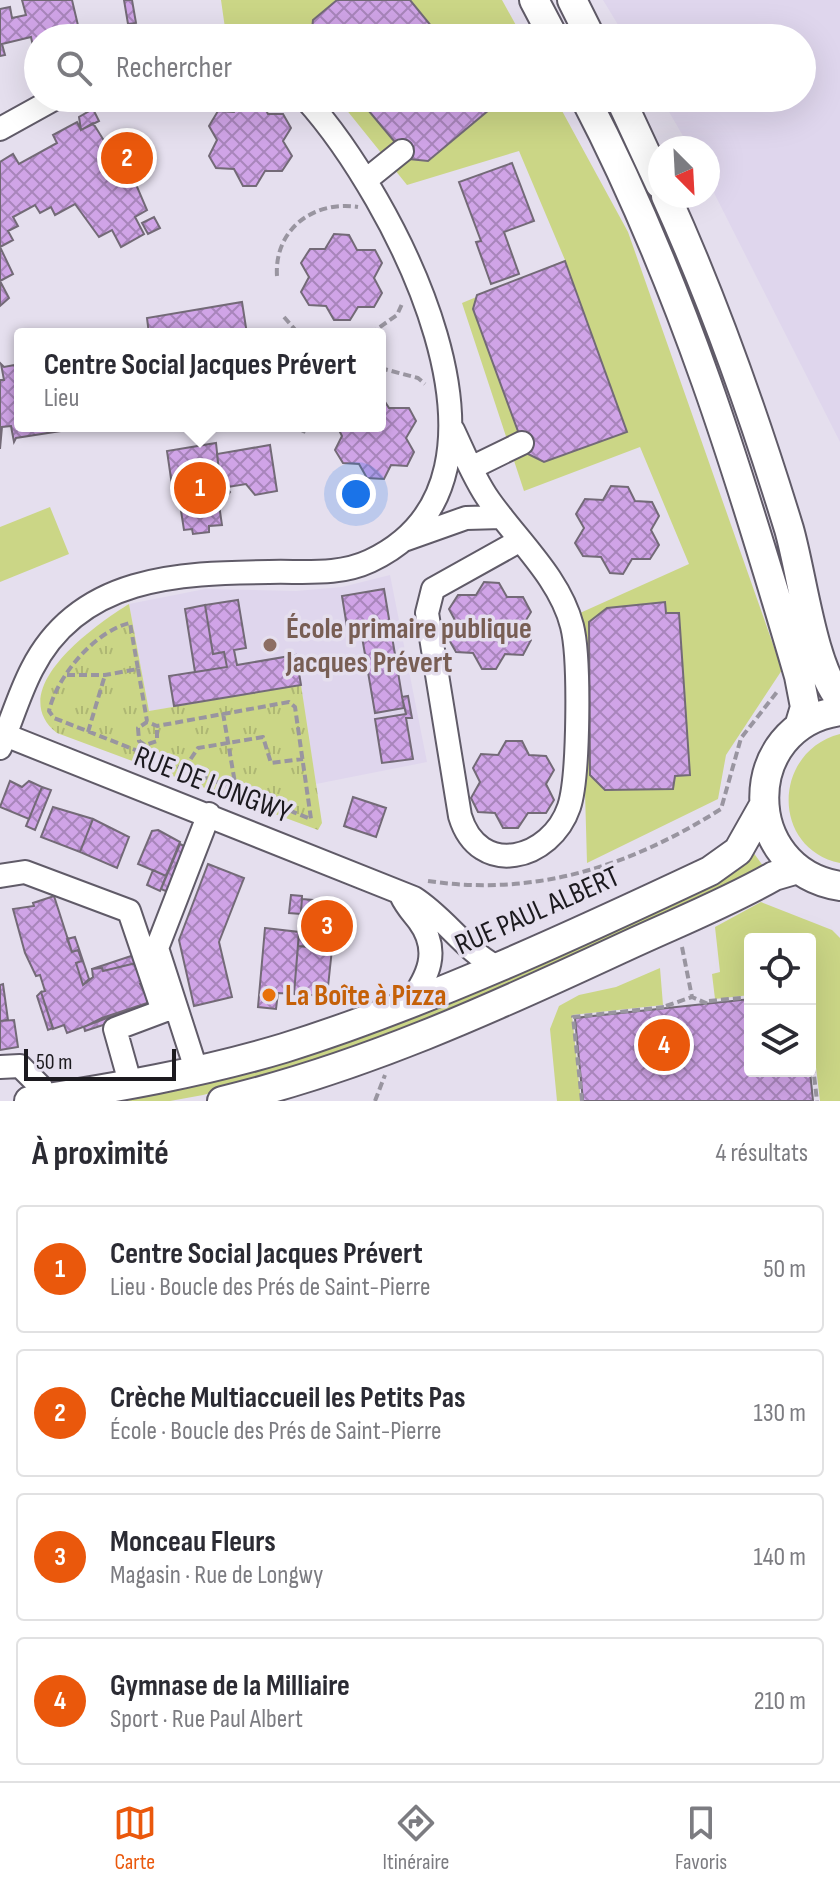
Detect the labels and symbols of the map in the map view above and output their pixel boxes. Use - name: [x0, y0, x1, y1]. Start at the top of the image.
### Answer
- pin: 2: [101, 128, 153, 188]
- north arrow: [648, 136, 720, 208]
- pin: 1: [174, 458, 226, 518]
- your location: [336, 474, 376, 514]
- place label: École primaire publique Jacques Prévert: [285, 611, 532, 681]
- marker: École primaire publique Jacques Prévert: [261, 636, 279, 654]
- street label: RUE DE LONGWY: [129, 739, 297, 832]
- street label: RUE PAUL ALBERT: [450, 859, 625, 963]
- pin: 3: [301, 896, 353, 956]
- place label: La Boîte à Pizza: [285, 978, 447, 1014]
- marker: La Boîte à Pizza: [260, 986, 278, 1004]
- pin: 4: [638, 1015, 690, 1075]
- scale bar: [24, 1045, 176, 1081]

